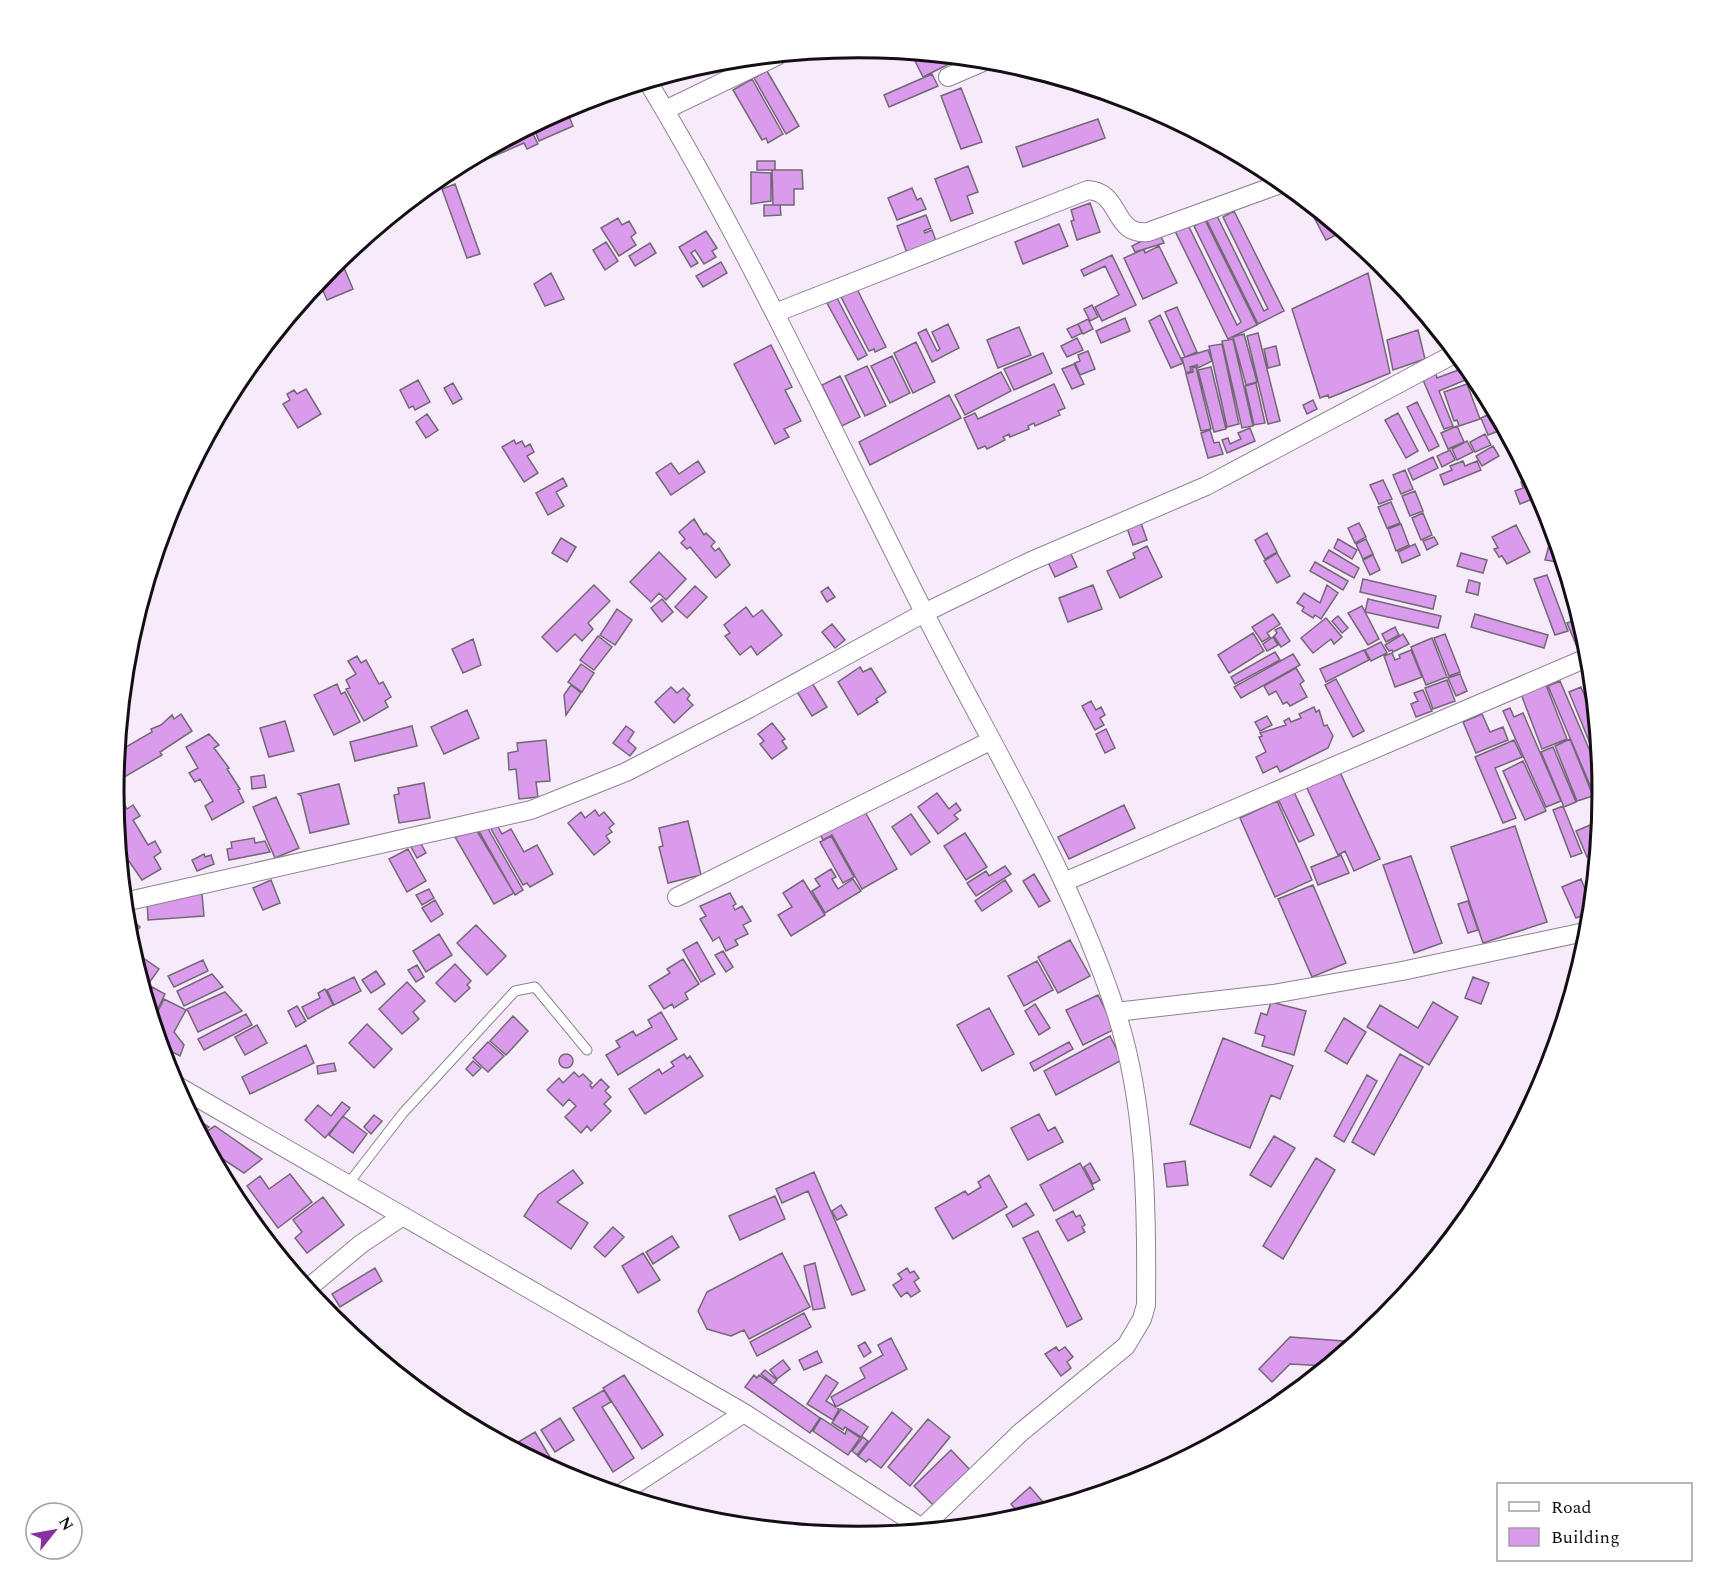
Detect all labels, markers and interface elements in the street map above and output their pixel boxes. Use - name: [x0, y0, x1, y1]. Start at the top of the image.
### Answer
- legend: [1497, 1483, 1692, 1561]
- text: Road: [1551, 1494, 1592, 1521]
- north arrow: [24, 1501, 84, 1561]
- text: N: [52, 1512, 80, 1536]
- text: Building: [1551, 1524, 1620, 1551]

